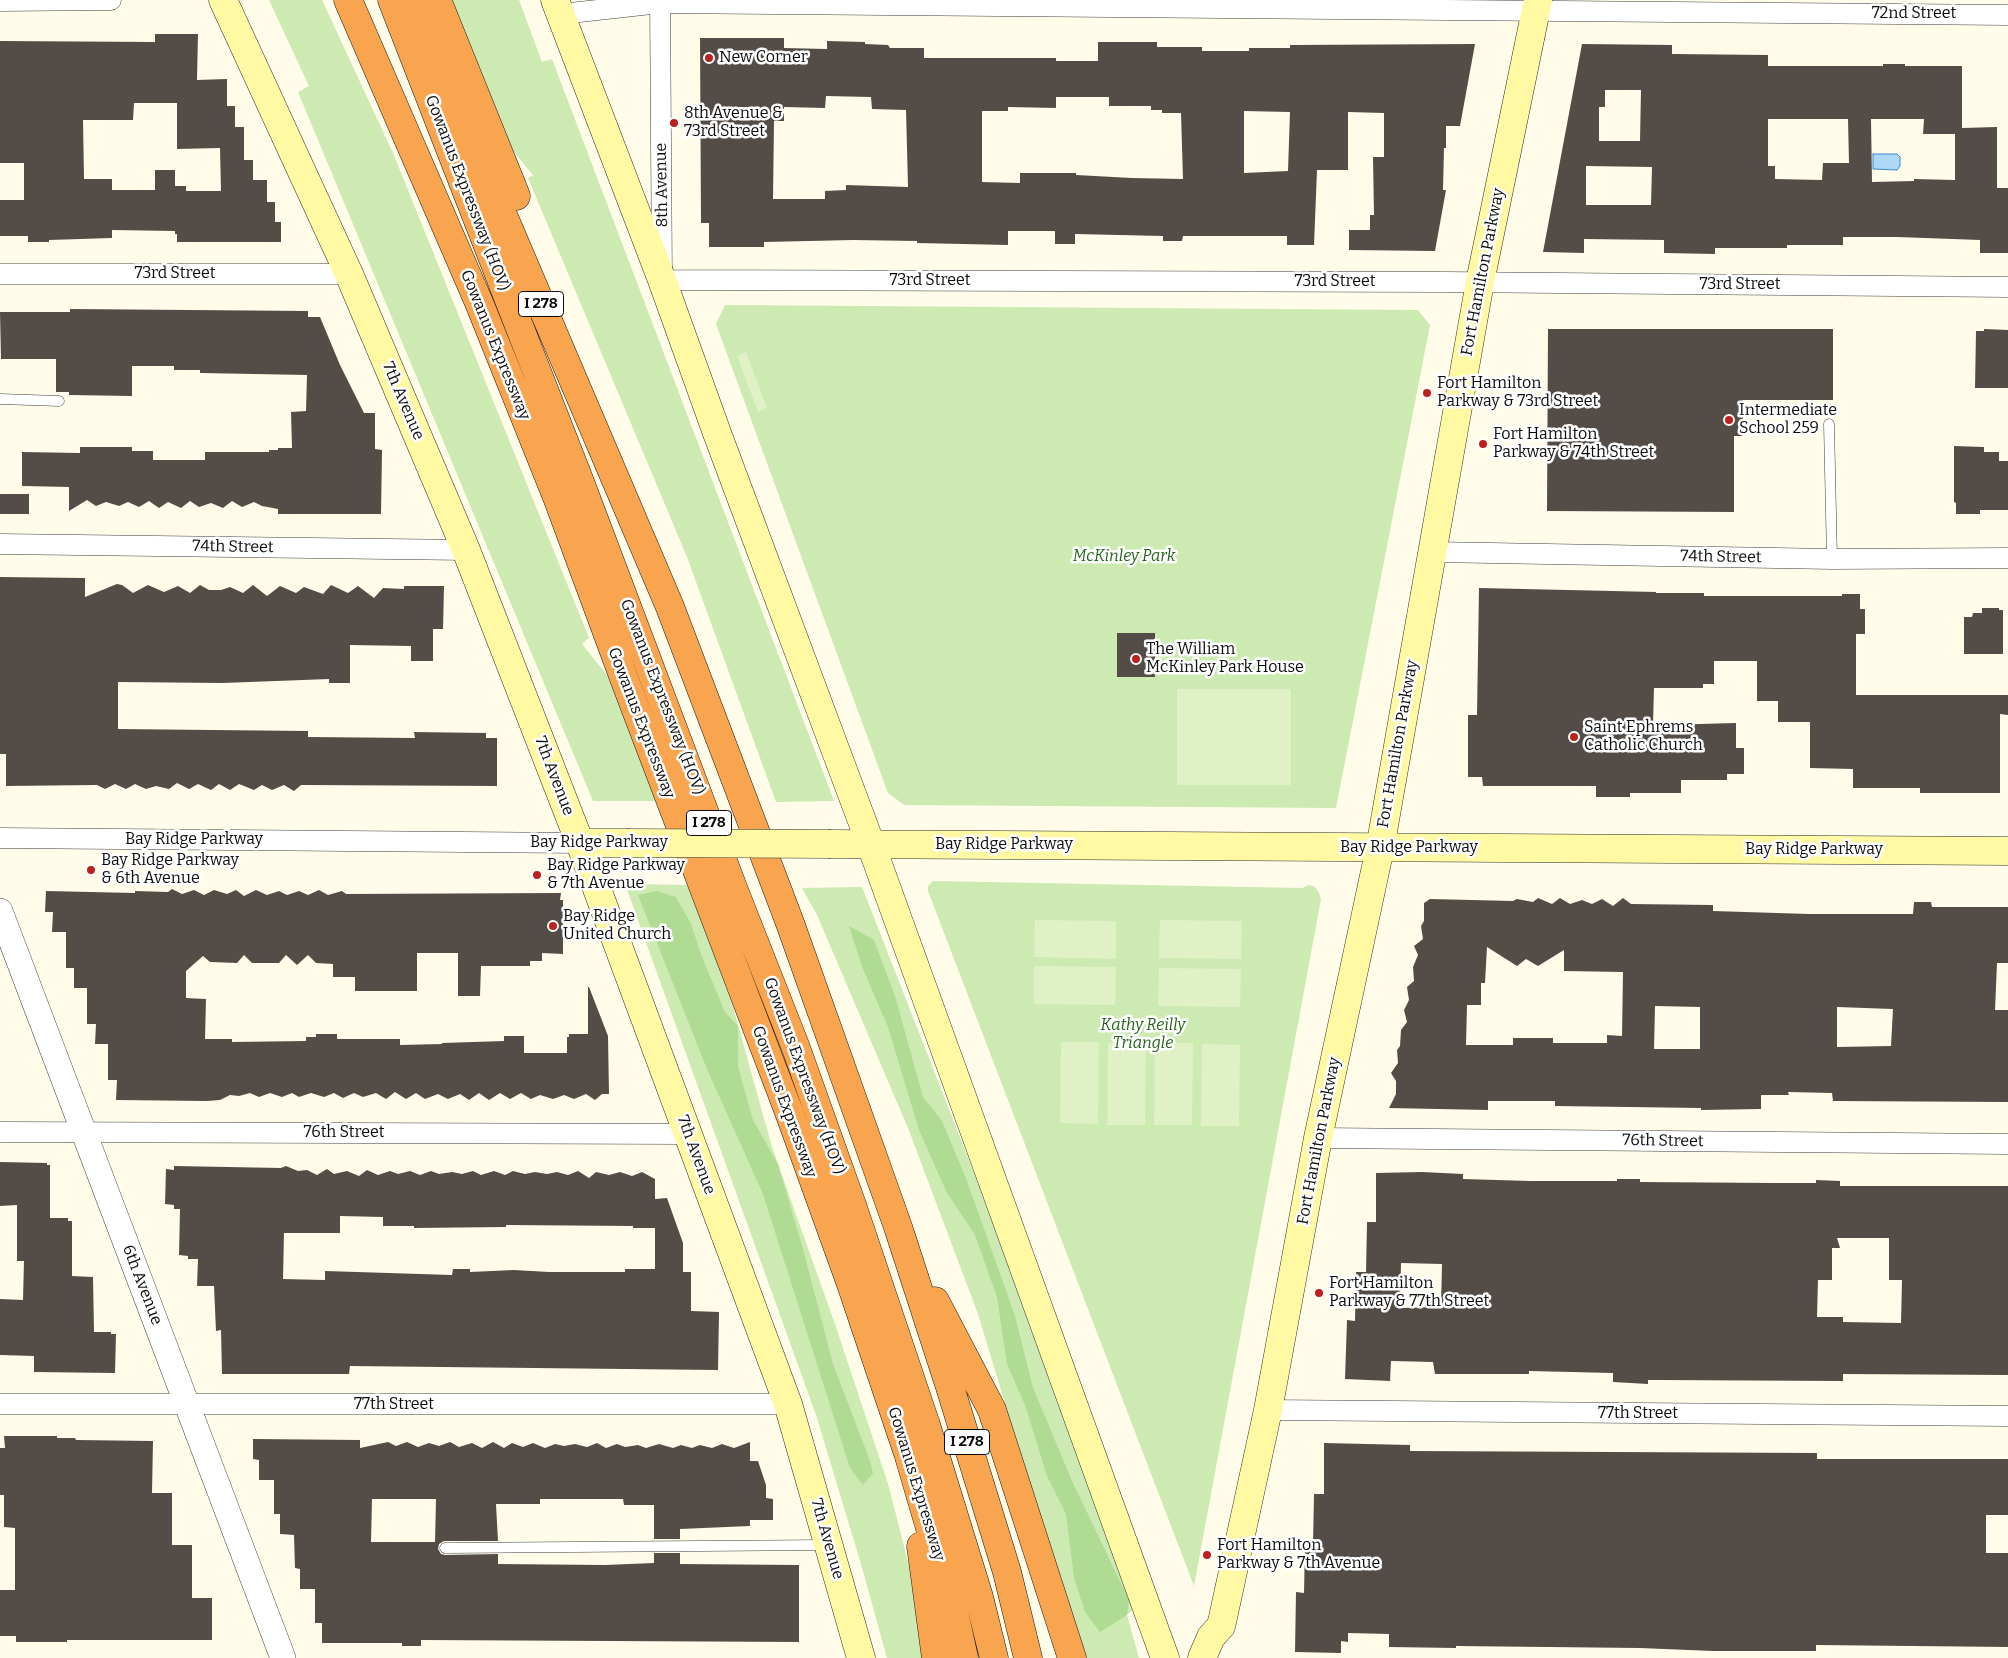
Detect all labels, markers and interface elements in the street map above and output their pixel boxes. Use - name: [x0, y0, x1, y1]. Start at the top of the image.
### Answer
- street label: 72nd Street: [1872, 4, 1956, 24]
- place label: New Corner: [719, 48, 808, 68]
- marker: New Corner: [703, 52, 715, 64]
- street label: Gowanus Expressway (HOV): [421, 92, 513, 294]
- place label: 8th Avenue & 73rd Street: [684, 104, 783, 142]
- marker: 8th Avenue & 73rd Street: [668, 117, 680, 129]
- street label: 8th Avenue: [652, 143, 672, 227]
- street label: Fort Hamilton Parkway: [1457, 187, 1509, 357]
- street label: 73rd Street: [134, 264, 216, 284]
- street label: Gowanus Expressway: [456, 267, 534, 423]
- street label: 73rd Street: [889, 271, 971, 291]
- street label: 73rd Street: [1294, 272, 1376, 292]
- street label: 73rd Street: [1699, 275, 1781, 295]
- road number: I 278: [518, 292, 564, 316]
- street label: 7th Avenue: [378, 359, 428, 443]
- place label: Fort Hamilton Parkway & 73rd Street: [1437, 374, 1598, 412]
- marker: Fort Hamilton Parkway & 73rd Street: [1421, 387, 1433, 399]
- place label: Intermediate School 259: [1739, 401, 1837, 439]
- marker: Intermediate School 259: [1723, 414, 1735, 426]
- place label: Fort Hamilton Parkway & 74th Street: [1493, 425, 1654, 463]
- marker: Fort Hamilton Parkway & 74th Street: [1477, 438, 1489, 450]
- street label: 74th Street: [192, 537, 274, 557]
- park label: McKinley Park: [1073, 547, 1175, 567]
- street label: 74th Street: [1680, 547, 1762, 567]
- street label: Gowanus Expressway (HOV): [616, 596, 708, 798]
- place label: The William McKinley Park House: [1146, 640, 1304, 678]
- street label: Gowanus Expressway: [603, 645, 679, 801]
- marker: The William McKinley Park House: [1130, 653, 1142, 665]
- street label: Fort Hamilton Parkway: [1374, 659, 1422, 829]
- place label: Saint Ephrems Catholic Church: [1584, 718, 1703, 756]
- marker: Saint Ephrems Catholic Church: [1568, 731, 1580, 743]
- street label: 7th Avenue: [530, 734, 578, 818]
- road number: I 278: [686, 810, 732, 836]
- street label: Bay Ridge Parkway: [125, 830, 263, 850]
- street label: Bay Ridge Parkway: [530, 833, 668, 853]
- street label: Bay Ridge Parkway: [935, 835, 1073, 855]
- street label: Bay Ridge Parkway: [1340, 838, 1478, 858]
- street label: Bay Ridge Parkway: [1745, 840, 1883, 860]
- place label: Bay Ridge Parkway & 6th Avenue: [101, 851, 239, 889]
- place label: Bay Ridge Parkway & 7th Avenue: [547, 856, 685, 894]
- marker: Bay Ridge Parkway & 6th Avenue: [85, 864, 97, 876]
- marker: Bay Ridge Parkway & 7th Avenue: [531, 869, 543, 881]
- place label: Bay Ridge United Church: [563, 907, 671, 945]
- marker: Bay Ridge United Church: [547, 920, 559, 932]
- street label: Gowanus Expressway (HOV): [759, 975, 849, 1177]
- park label: Kathy Reilly Triangle: [1101, 1016, 1185, 1054]
- street label: Gowanus Expressway: [748, 1023, 820, 1181]
- street label: Fort Hamilton Parkway: [1293, 1056, 1345, 1226]
- street label: 7th Avenue: [673, 1113, 719, 1197]
- street label: 76th Street: [303, 1123, 385, 1143]
- street label: 76th Street: [1622, 1131, 1704, 1151]
- street label: 6th Avenue: [118, 1242, 166, 1328]
- place label: Fort Hamilton Parkway & 77th Street: [1329, 1274, 1489, 1312]
- marker: Fort Hamilton Parkway & 77th Street: [1313, 1287, 1325, 1299]
- street label: 77th Street: [354, 1395, 434, 1415]
- street label: 77th Street: [1598, 1404, 1678, 1424]
- street label: Gowanus Expressway: [883, 1405, 949, 1563]
- road number: I 278: [944, 1430, 990, 1454]
- street label: 7th Avenue: [806, 1496, 848, 1582]
- place label: Fort Hamilton Parkway & 7th Avenue: [1217, 1536, 1380, 1574]
- marker: Fort Hamilton Parkway & 7th Avenue: [1201, 1549, 1213, 1561]

